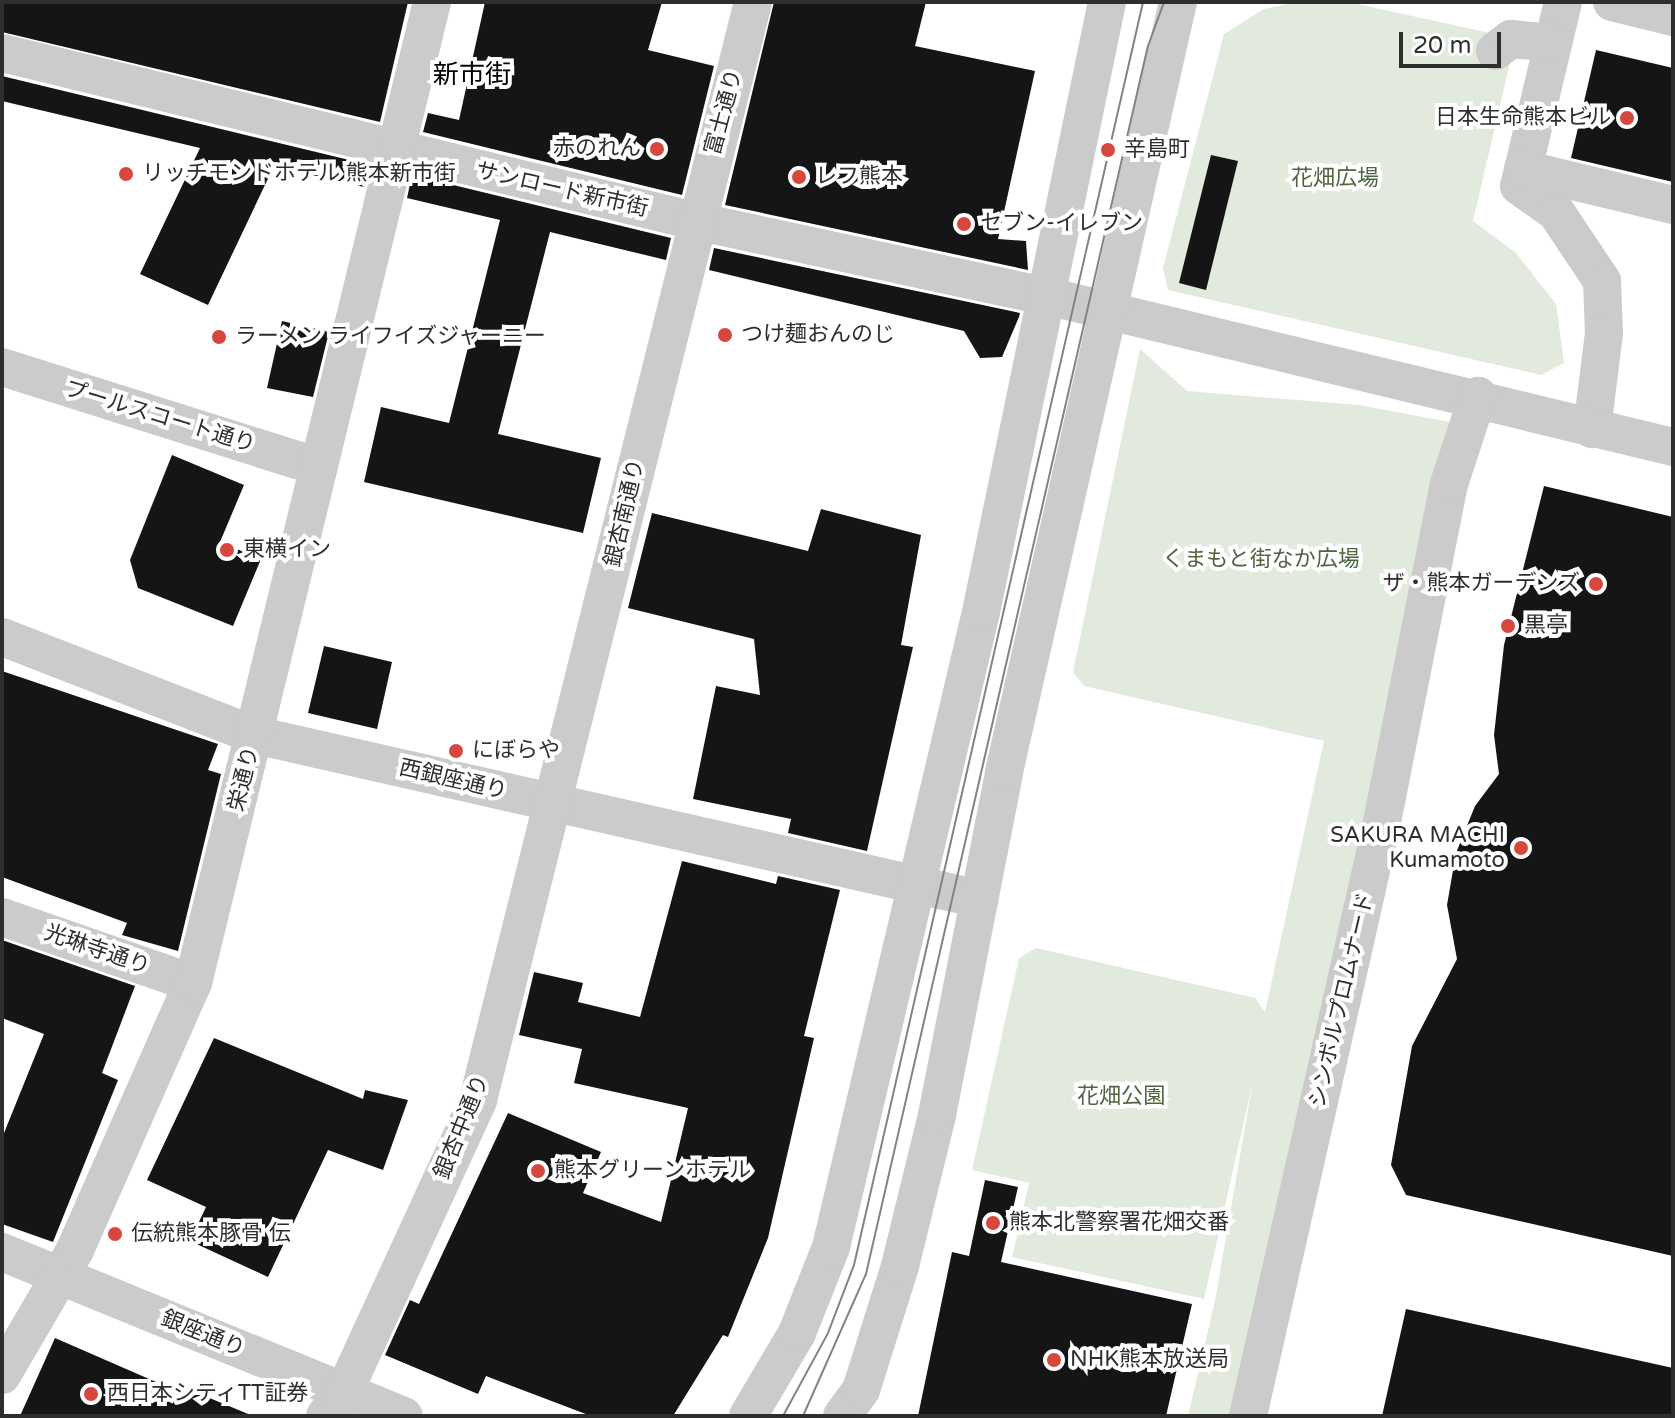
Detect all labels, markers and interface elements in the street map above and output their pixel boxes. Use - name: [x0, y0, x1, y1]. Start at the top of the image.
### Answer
- scale bar: [1403, 16, 1505, 66]
- text: 20 m: [1413, 31, 1471, 60]
- district label: 新市街: [433, 59, 511, 91]
- street label: 富士通り: [700, 66, 748, 158]
- place label: 日本生命熊本ビル: [1435, 105, 1611, 131]
- marker: 日本生命熊本ビル: [1618, 109, 1636, 127]
- place label: 赤のれん: [553, 136, 641, 162]
- place label: 辛島町: [1124, 137, 1190, 163]
- marker: 赤のれん: [648, 140, 666, 158]
- marker: 辛島町: [1099, 141, 1117, 159]
- street label: サンロード新市街: [473, 157, 651, 223]
- place label: リッチモンドホテル 熊本新市街: [142, 161, 456, 187]
- place label: レフ熊本: [815, 164, 903, 190]
- marker: リッチモンドホテル 熊本新市街: [117, 165, 135, 183]
- park label: 花畑広場: [1291, 166, 1379, 192]
- marker: レフ熊本: [790, 168, 808, 186]
- place label: セブン-イレブン: [980, 211, 1143, 237]
- marker: セブン-イレブン: [955, 215, 973, 233]
- place label: つけ麺おんのじ: [741, 322, 895, 348]
- place label: ラーメン ライフイズジャーニー: [235, 324, 549, 350]
- marker: つけ麺おんのじ: [716, 326, 734, 344]
- marker: ラーメン ライフイズジャーニー: [210, 328, 228, 346]
- street label: プールスコート通り: [61, 375, 259, 459]
- street label: 銀杏南通り: [600, 456, 650, 570]
- place label: 東横イン: [243, 537, 331, 563]
- marker: 東横イン: [218, 541, 236, 559]
- park label: くまもと街なか広場: [1162, 547, 1360, 573]
- place label: ザ・熊本ガーデンズ: [1382, 571, 1580, 597]
- marker: ザ・熊本ガーデンズ: [1587, 575, 1605, 593]
- place label: 黒亭: [1524, 613, 1568, 639]
- marker: 黒亭: [1499, 617, 1517, 635]
- place label: にぼらや: [472, 738, 560, 764]
- marker: にぼらや: [447, 742, 465, 760]
- street label: 栄通り: [223, 744, 265, 814]
- street label: 西銀座通り: [396, 755, 510, 805]
- place label: SAKURA MACHI Kumamoto: [1330, 822, 1505, 874]
- marker: SAKURA MACHI Kumamoto: [1512, 839, 1530, 857]
- street label: シンボルプロムナード: [1304, 890, 1380, 1110]
- street label: 光琳寺通り: [41, 920, 153, 980]
- street label: 銀杏中通り: [429, 1071, 495, 1183]
- park label: 花畑公園: [1077, 1084, 1165, 1110]
- place label: 熊本グリーンホテル: [554, 1158, 752, 1184]
- marker: 熊本グリーンホテル: [529, 1162, 547, 1180]
- place label: 熊本北警察署花畑交番: [1009, 1210, 1229, 1236]
- marker: 熊本北警察署花畑交番: [984, 1214, 1002, 1232]
- place label: 伝統熊本豚骨 伝: [131, 1221, 291, 1247]
- marker: 伝統熊本豚骨 伝: [106, 1225, 124, 1243]
- street label: 銀座通り: [157, 1305, 249, 1363]
- place label: NHK熊本放送局: [1070, 1347, 1229, 1373]
- marker: NHK熊本放送局: [1045, 1351, 1063, 1369]
- place label: 西日本シティTT証券: [107, 1381, 310, 1407]
- marker: 西日本シティTT証券: [82, 1385, 100, 1403]

